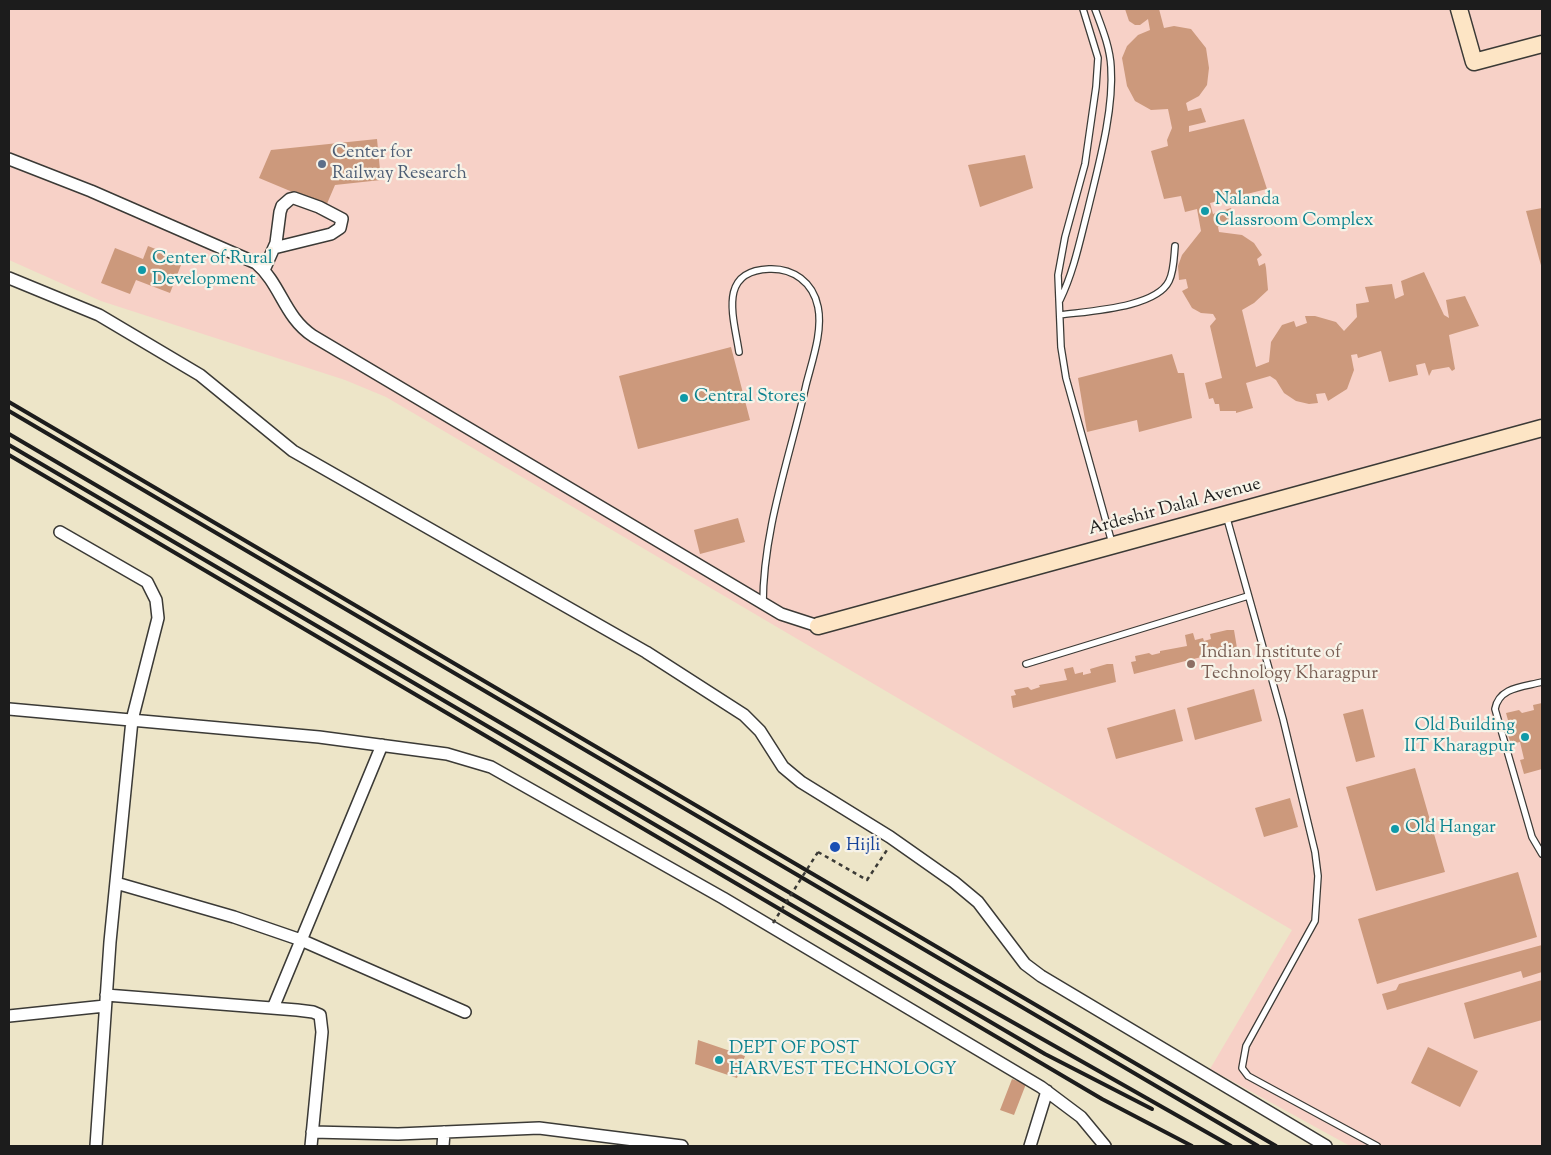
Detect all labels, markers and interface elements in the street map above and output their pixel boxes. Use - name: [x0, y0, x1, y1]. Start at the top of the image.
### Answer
- place label: Center for Railway Research: [332, 143, 467, 186]
- marker: Center for Railway Research: [316, 158, 328, 170]
- place label: Nalanda Classroom Complex: [1215, 190, 1374, 232]
- marker: Nalanda Classroom Complex: [1199, 205, 1211, 217]
- place label: Center of Rural Development: [152, 249, 273, 292]
- marker: Center of Rural Development: [136, 264, 148, 276]
- place label: Central Stores: [694, 387, 806, 409]
- marker: Central Stores: [678, 392, 690, 404]
- street label: Ardeshir Dalal Avenue: [1086, 475, 1264, 541]
- place label: Indian Institute of Technology Kharagpur: [1201, 643, 1378, 686]
- marker: Indian Institute of Technology Kharagpur: [1185, 658, 1197, 670]
- place label: Old Building IIT Kharagpur: [1404, 716, 1515, 759]
- marker: Old Building IIT Kharagpur: [1519, 731, 1531, 743]
- place label: Old Hangar: [1405, 818, 1496, 840]
- marker: Old Hangar: [1389, 823, 1401, 835]
- place label: Hijli: [846, 836, 880, 858]
- marker: Hijli: [828, 840, 842, 854]
- place label: DEPT OF POST HARVEST TECHNOLOGY: [729, 1039, 957, 1082]
- marker: DEPT OF POST HARVEST TECHNOLOGY: [713, 1054, 725, 1066]

